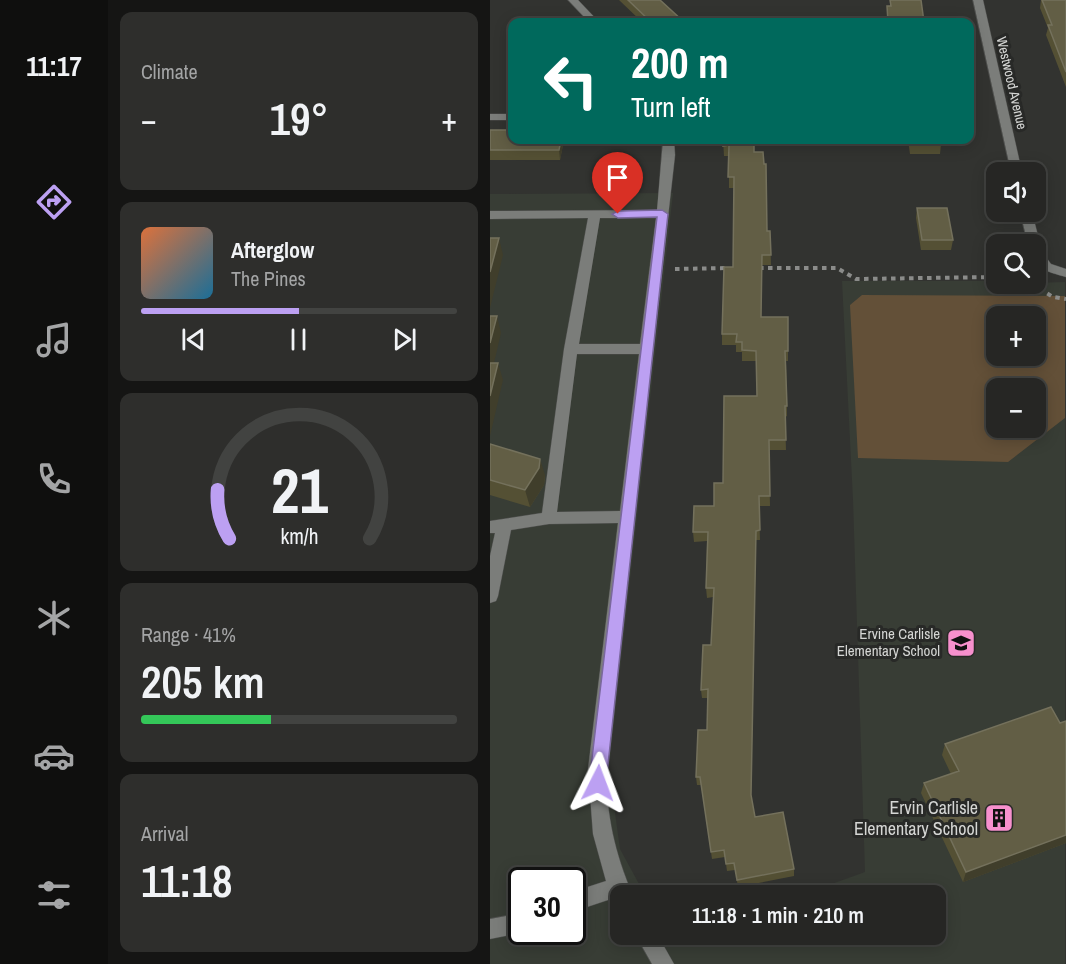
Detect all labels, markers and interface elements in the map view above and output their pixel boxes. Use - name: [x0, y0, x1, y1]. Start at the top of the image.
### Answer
- text: 200 m: [631, 35, 729, 91]
- street label: Westwood Avenue: [993, 35, 1031, 131]
- icon: left: [532, 42, 610, 120]
- text: 11:17: [26, 48, 82, 84]
- text: Climate: [141, 58, 198, 85]
- text: 19°: [269, 88, 329, 149]
- text: Turn left: [631, 89, 710, 125]
- text: −: [141, 97, 157, 141]
- text: +: [441, 97, 457, 141]
- pin: [592, 152, 643, 214]
- icon: arrive: [601, 161, 634, 194]
- map controls: [986, 162, 1046, 438]
- button: sound: [986, 162, 1046, 222]
- icon: directions: [33, 181, 75, 223]
- button: search: [986, 234, 1046, 294]
- text: Afterglow: [231, 235, 314, 265]
- text: The Pines: [231, 265, 306, 292]
- button: +: [986, 306, 1046, 366]
- icon: music: [33, 319, 75, 361]
- icon: previous: [177, 323, 210, 356]
- icon: pause: [282, 323, 315, 356]
- icon: next: [388, 323, 421, 356]
- button: −: [986, 378, 1046, 438]
- text: 21: [271, 448, 328, 532]
- icon: phone: [33, 458, 75, 500]
- text: km/h: [280, 522, 318, 551]
- icon: climate: [33, 597, 75, 639]
- text: Range · 41%: [141, 621, 236, 648]
- place label: Ervine Carlisle Elementary School: [837, 623, 940, 661]
- school or university icon: Ervine Carlisle Elementary School: [945, 627, 977, 659]
- text: 205 km: [141, 651, 265, 712]
- icon: car: [33, 735, 75, 777]
- position arrow: [566, 751, 630, 815]
- place label: Ervin Carlisle Elementary School: [854, 795, 978, 841]
- building icon: Ervin Carlisle Elementary School: [983, 802, 1015, 834]
- text: Arrival: [141, 820, 188, 847]
- text: 11:18: [141, 850, 232, 911]
- speed limit sign: 30: [508, 867, 586, 945]
- icon: filters: [33, 874, 75, 916]
- text: 11:18 · 1 min · 210 m: [692, 900, 864, 930]

